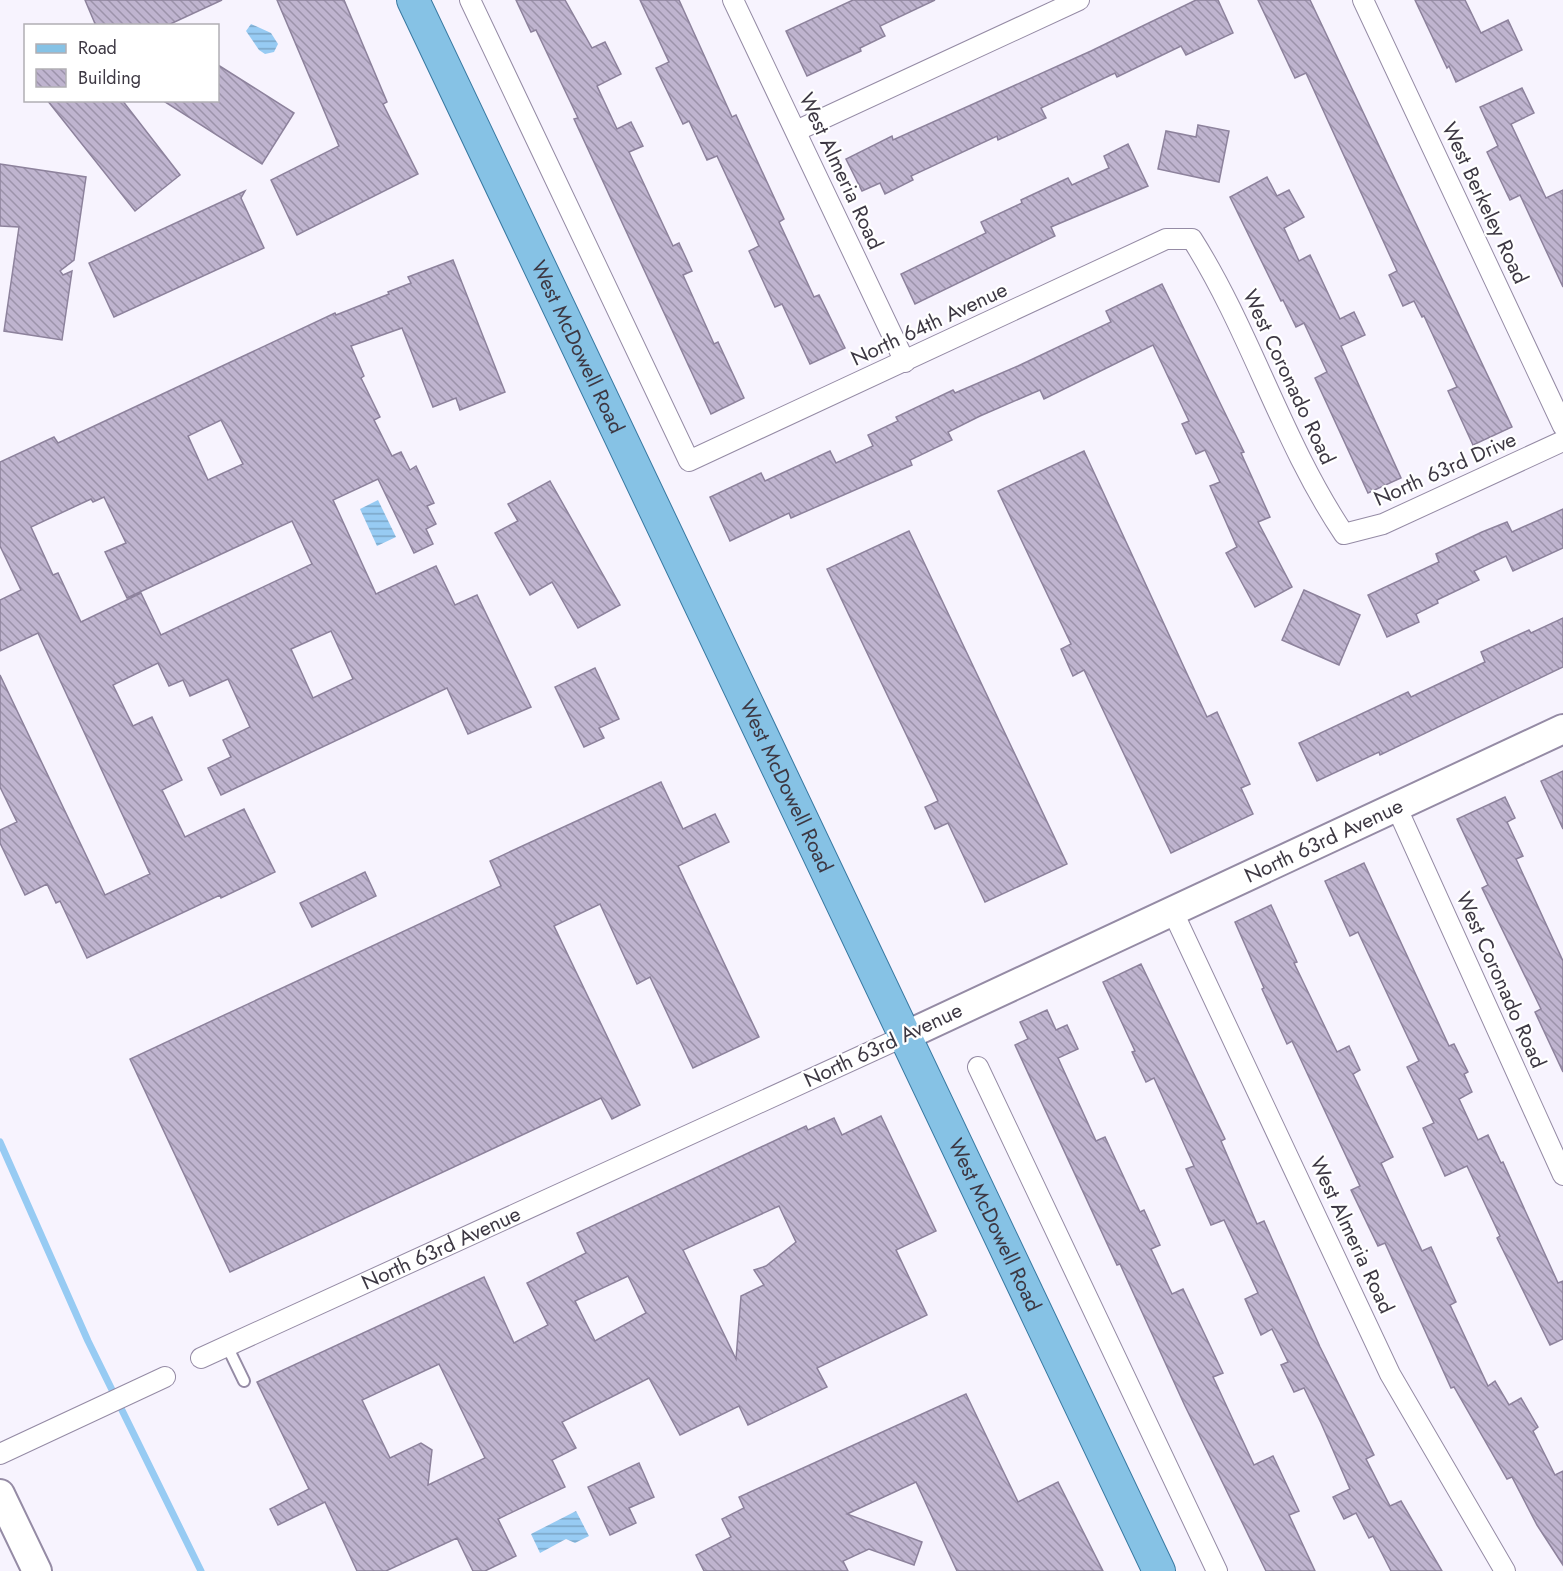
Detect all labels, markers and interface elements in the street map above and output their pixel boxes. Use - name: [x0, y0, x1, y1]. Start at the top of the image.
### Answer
- legend: [24, 24, 219, 102]
- text: Road: [78, 35, 117, 61]
- text: Building: [78, 65, 141, 91]
- street label: West Almeria Road: [791, 88, 891, 254]
- street label: West Berkeley Road: [1434, 117, 1536, 289]
- street label: West McDowell Road: [524, 255, 632, 438]
- street label: North 64th Avenue: [846, 275, 1012, 373]
- street label: West Coronado Road: [1235, 285, 1343, 469]
- street label: North 63rd Drive: [1369, 424, 1521, 514]
- street label: West McDowell Road: [732, 694, 840, 877]
- street label: North 63rd Avenue: [1239, 791, 1408, 891]
- street label: West Coronado Road: [1449, 887, 1553, 1073]
- street label: North 63rd Avenue: [799, 995, 967, 1095]
- street label: West McDowell Road: [941, 1133, 1049, 1316]
- street label: West Almeria Road: [1302, 1152, 1402, 1318]
- street label: North 63rd Avenue: [357, 1199, 526, 1298]

